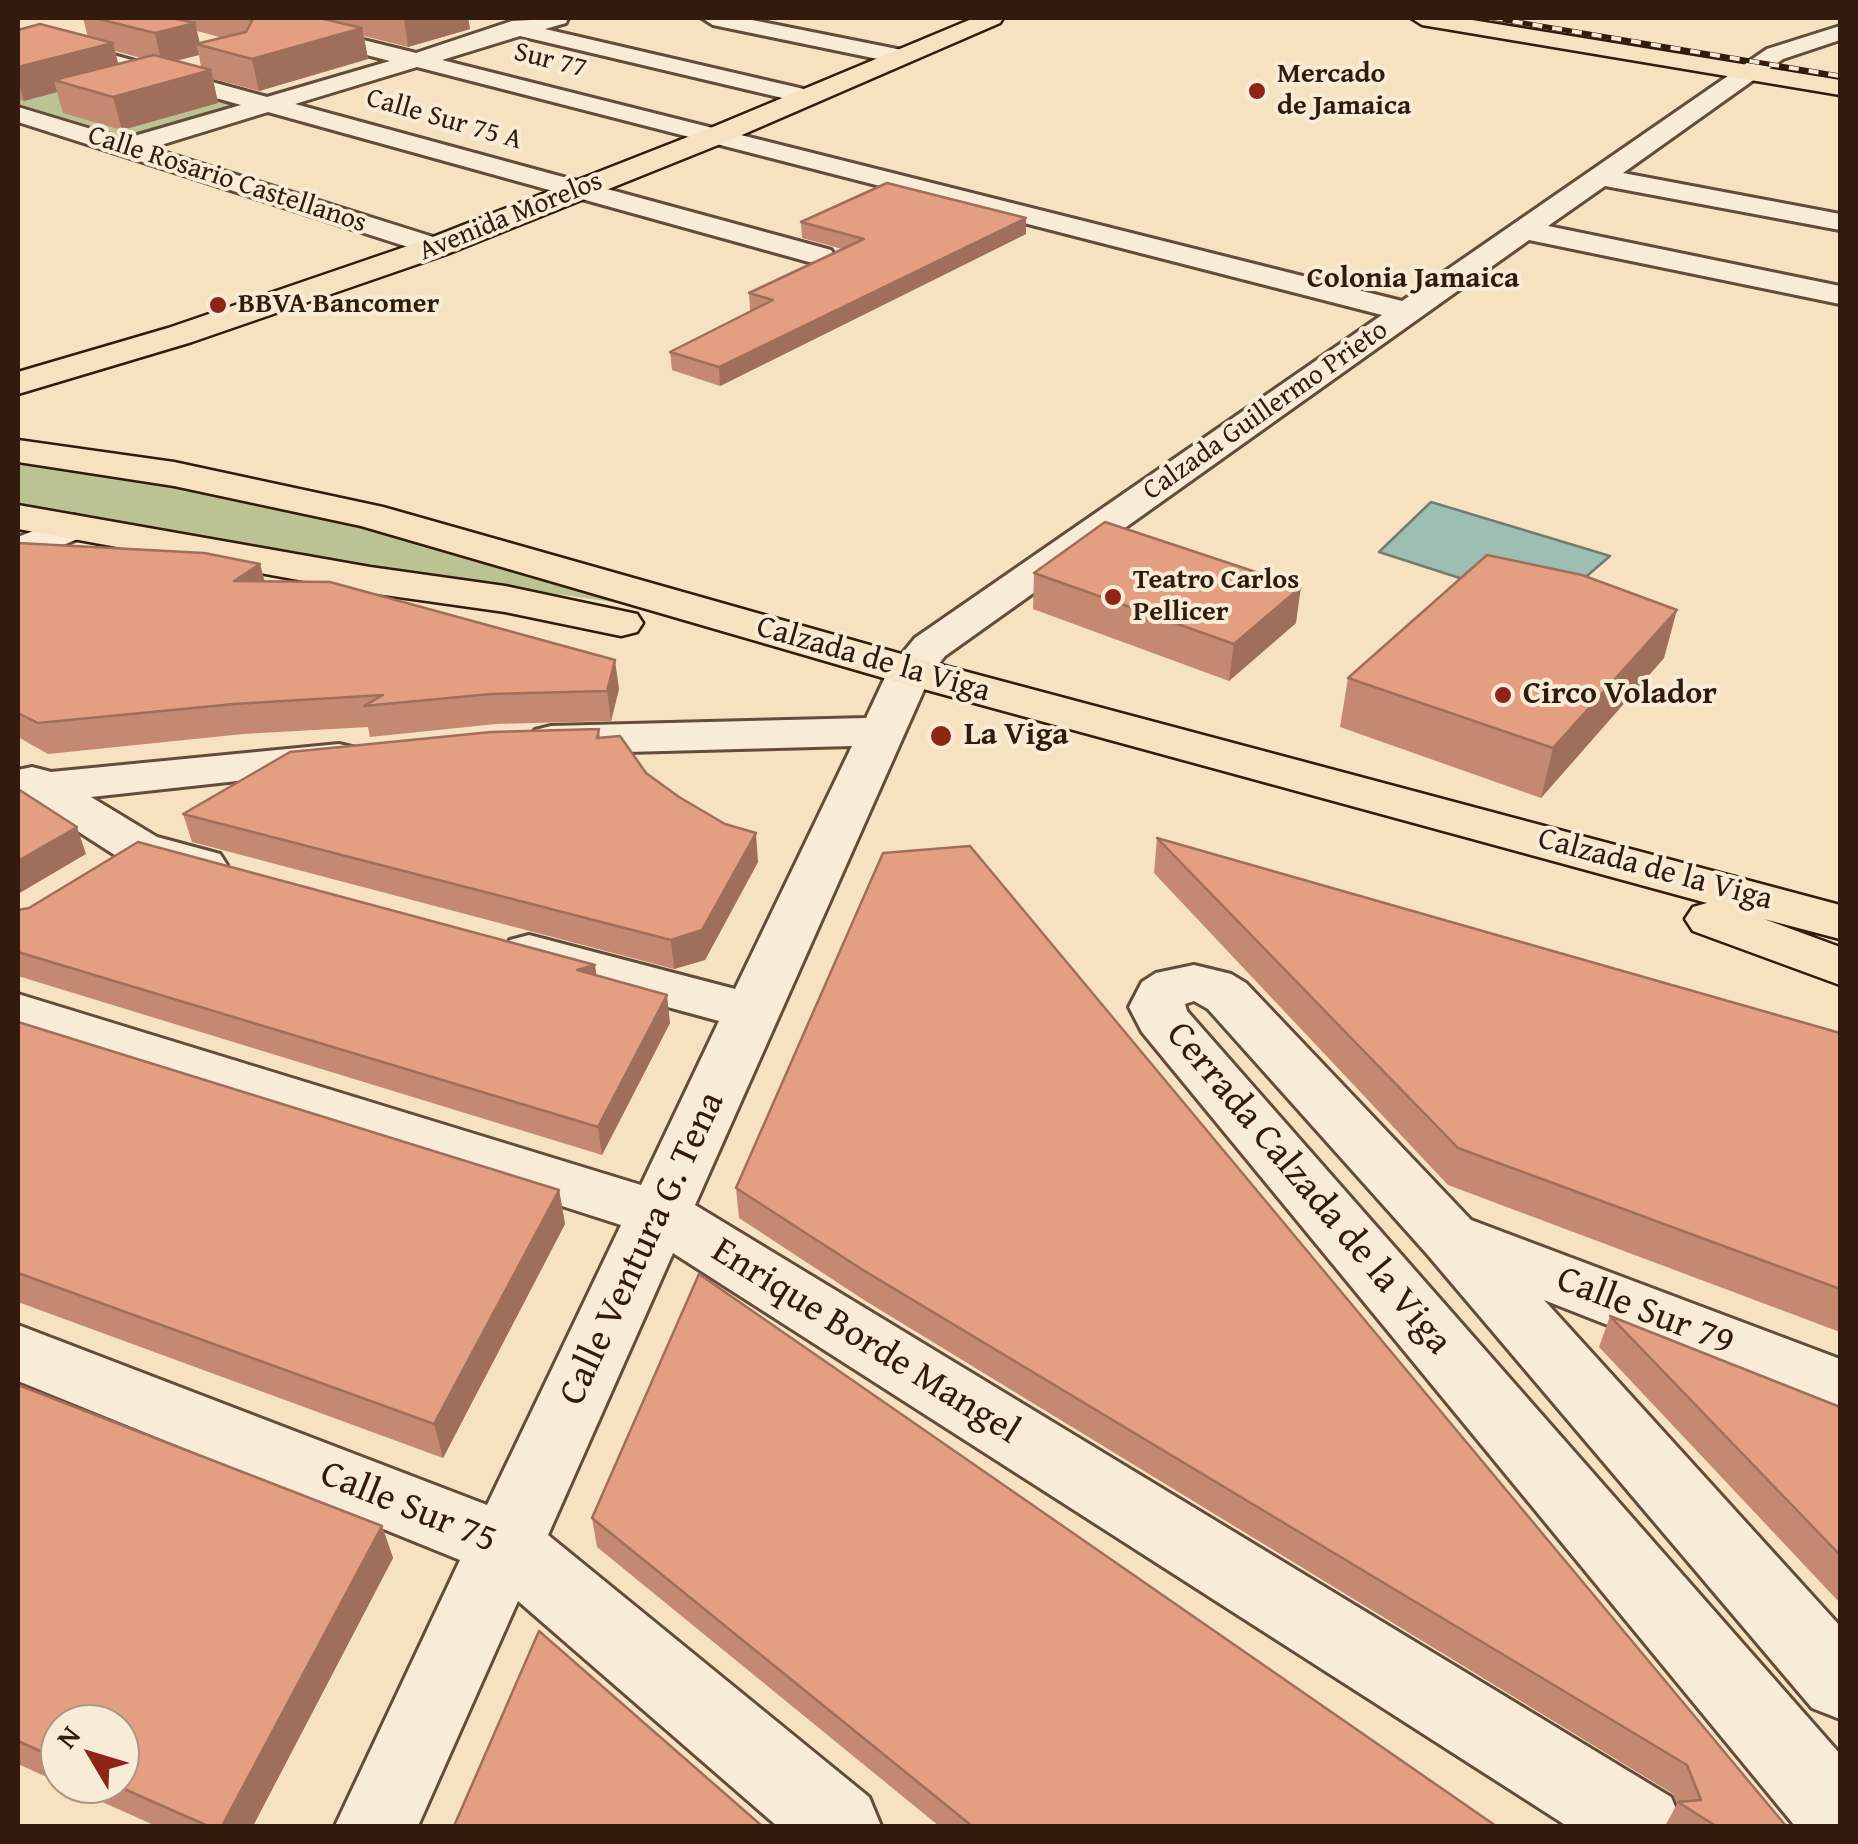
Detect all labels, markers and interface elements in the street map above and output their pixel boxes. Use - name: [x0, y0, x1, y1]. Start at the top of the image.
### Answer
- street label: Sur 77: [510, 36, 590, 86]
- place label: Mercado de Jamaica: [1277, 58, 1411, 124]
- marker: Mercado de Jamaica: [1246, 80, 1268, 102]
- street label: Calle Sur 75 A: [362, 82, 526, 158]
- street label: Calle Rosario Castellanos: [84, 119, 370, 241]
- street label: Avenida Morelos: [414, 165, 608, 269]
- district label: Colonia Jamaica: [1307, 261, 1519, 297]
- place label: BBVA Bancomer: [238, 288, 439, 322]
- marker: BBVA Bancomer: [207, 294, 229, 316]
- street label: Calzada Guillermo Prieto: [1137, 314, 1395, 508]
- place label: Teatro Carlos Pellicer: [1133, 564, 1299, 630]
- marker: Teatro Carlos Pellicer: [1102, 586, 1124, 608]
- street label: Calzada de la Viga: [752, 608, 994, 712]
- place label: Circo Volador: [1523, 676, 1717, 714]
- marker: Circo Volador: [1492, 684, 1514, 706]
- place label: La Viga: [964, 717, 1069, 755]
- marker: La Viga: [928, 723, 954, 749]
- street label: Calzada de la Viga: [1534, 820, 1776, 920]
- street label: Cerrada Calzada de la Viga: [1155, 1013, 1461, 1365]
- street label: Calle Ventura G. Tena: [550, 1085, 736, 1413]
- street label: Enrique Borde Mangel: [703, 1229, 1027, 1455]
- street label: Calle Sur 79: [1550, 1257, 1740, 1367]
- street label: Calle Sur 75: [313, 1452, 503, 1564]
- north arrow: [40, 1704, 140, 1804]
- text: N: [46, 1716, 89, 1756]

